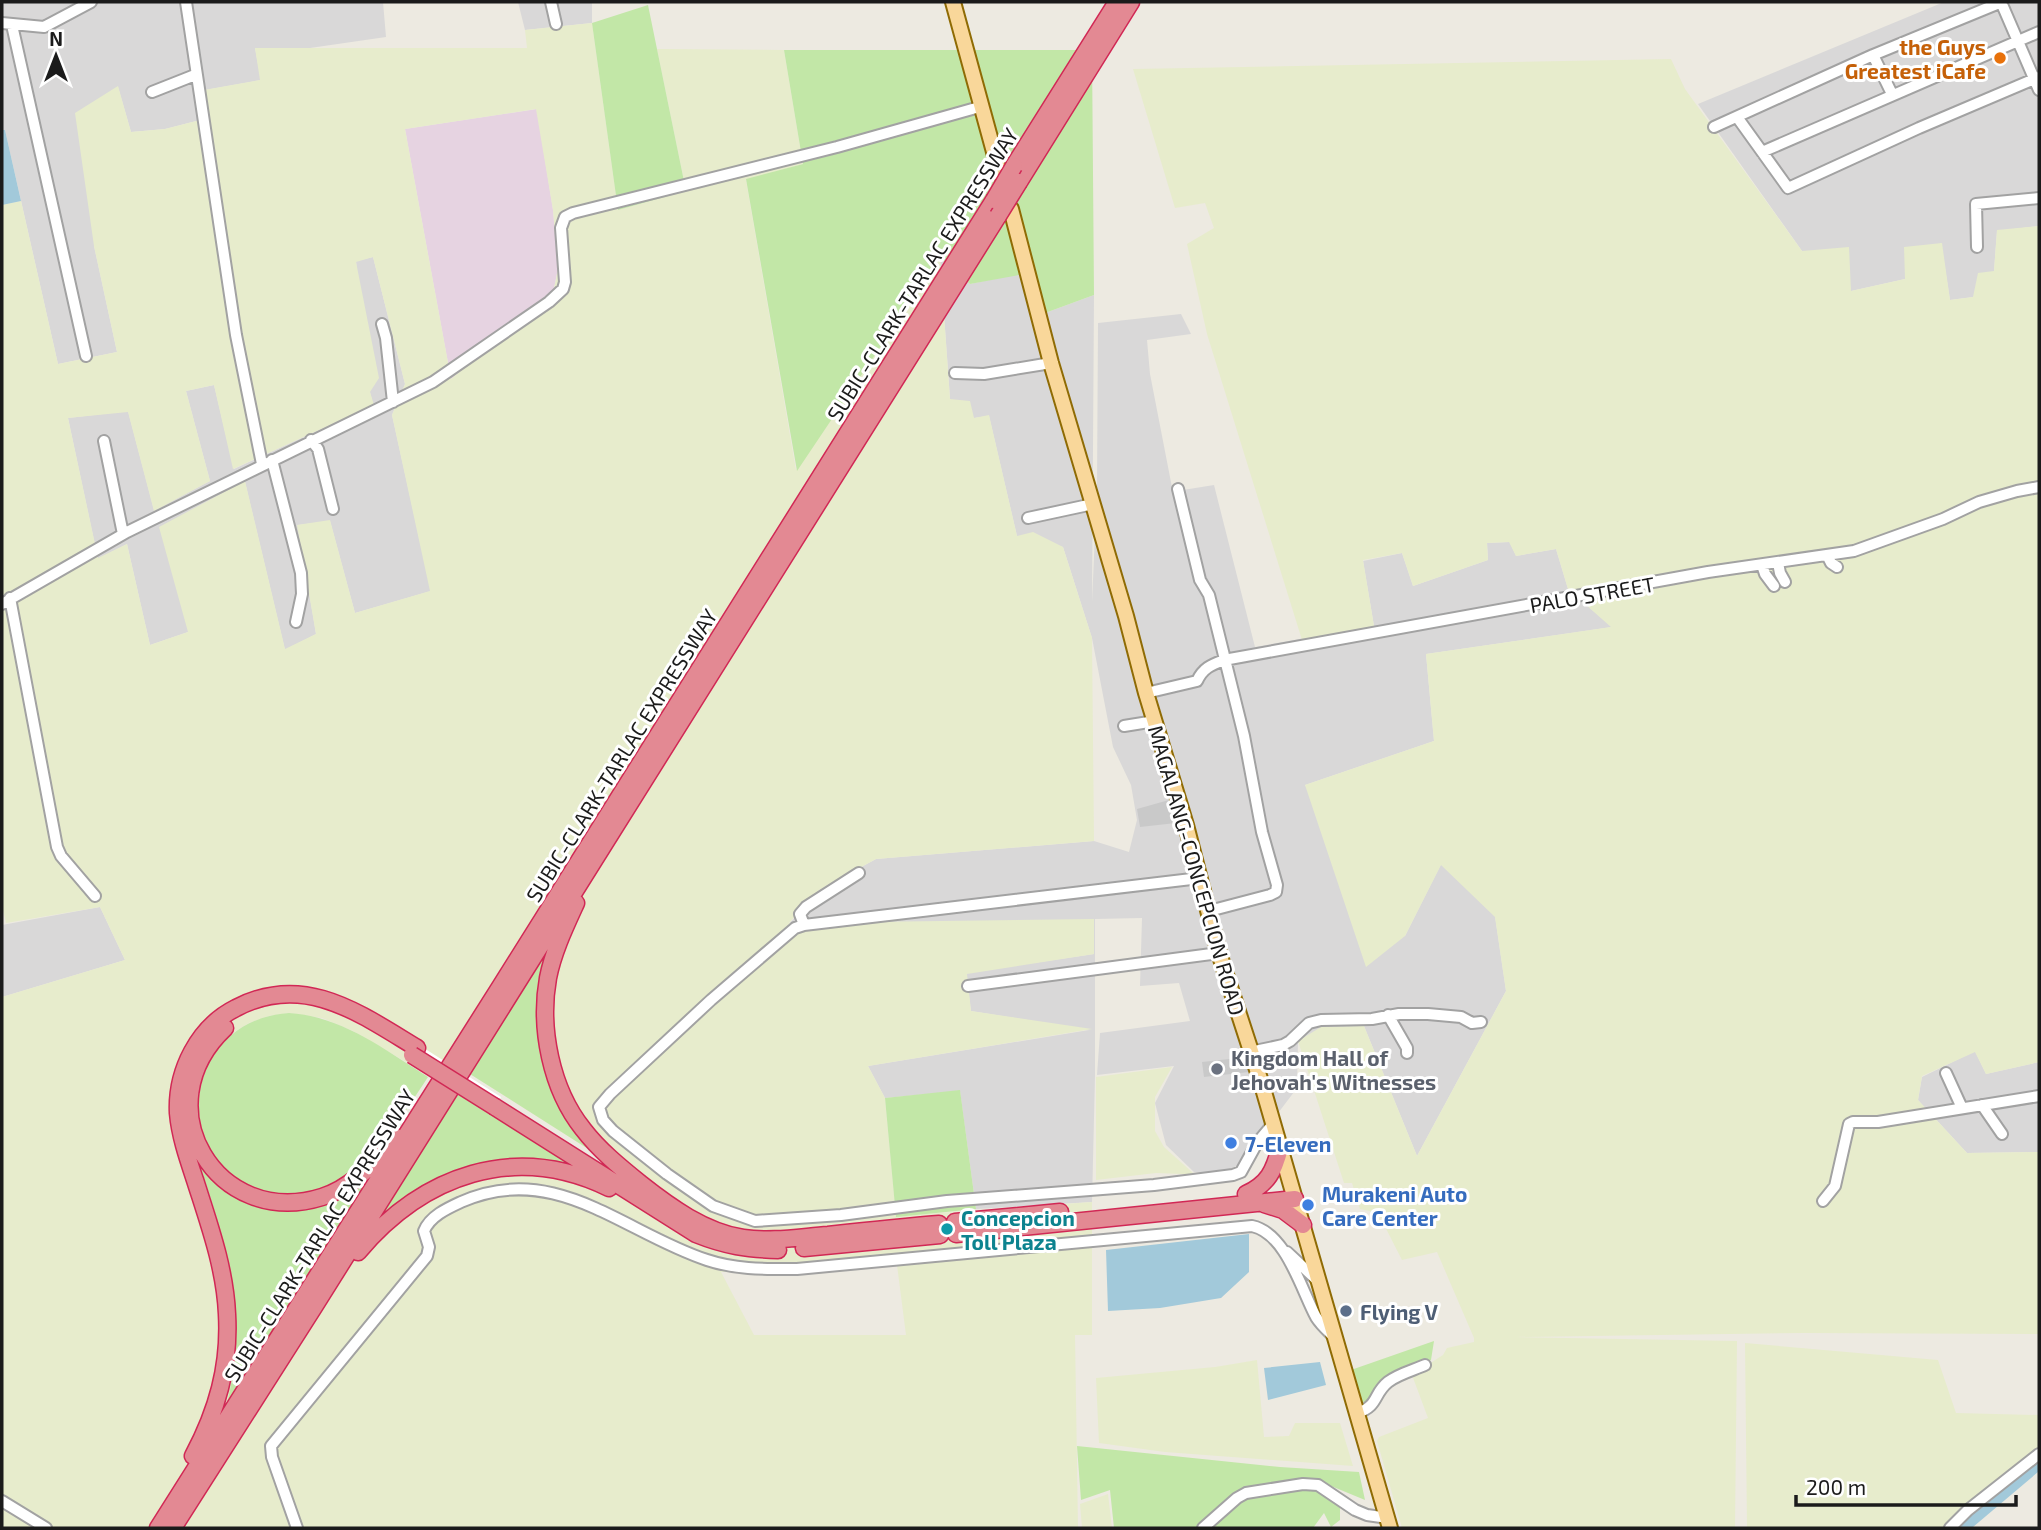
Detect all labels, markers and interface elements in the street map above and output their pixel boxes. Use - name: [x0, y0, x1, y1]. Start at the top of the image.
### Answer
- north arrow: [21, 21, 91, 91]
- text: N: [49, 27, 63, 50]
- place label: the Guys Greatest iCafe: [1845, 34, 1986, 83]
- marker: the Guys Greatest iCafe: [1992, 50, 2008, 66]
- street label: SUBIC-CLARK-TARLAC EXPRESSWAY: [821, 123, 1023, 425]
- street label: PALO STREET: [1528, 571, 1656, 617]
- street label: SUBIC-CLARK-TARLAC EXPRESSWAY: [520, 604, 722, 906]
- street label: MAGALANG-CONCEPCION ROAD: [1144, 722, 1250, 1018]
- place label: Kingdom Hall of Jehovah's Witnesses: [1231, 1045, 1436, 1094]
- marker: Kingdom Hall of Jehovah's Witnesses: [1209, 1061, 1225, 1077]
- street label: SUBIC-CLARK-TARLAC EXPRESSWAY: [218, 1084, 420, 1386]
- place label: 7-Eleven: [1245, 1131, 1331, 1156]
- marker: 7-Eleven: [1223, 1135, 1239, 1151]
- place label: Murakeni Auto Care Center: [1322, 1181, 1467, 1230]
- marker: Murakeni Auto Care Center: [1300, 1197, 1316, 1213]
- place label: Concepcion Toll Plaza: [961, 1205, 1075, 1254]
- marker: Concepcion Toll Plaza: [939, 1221, 955, 1237]
- place label: Flying V: [1360, 1299, 1439, 1325]
- marker: Flying V: [1338, 1303, 1354, 1319]
- scale bar: [1796, 1464, 2016, 1508]
- text: 200 m: [1806, 1474, 1866, 1499]

